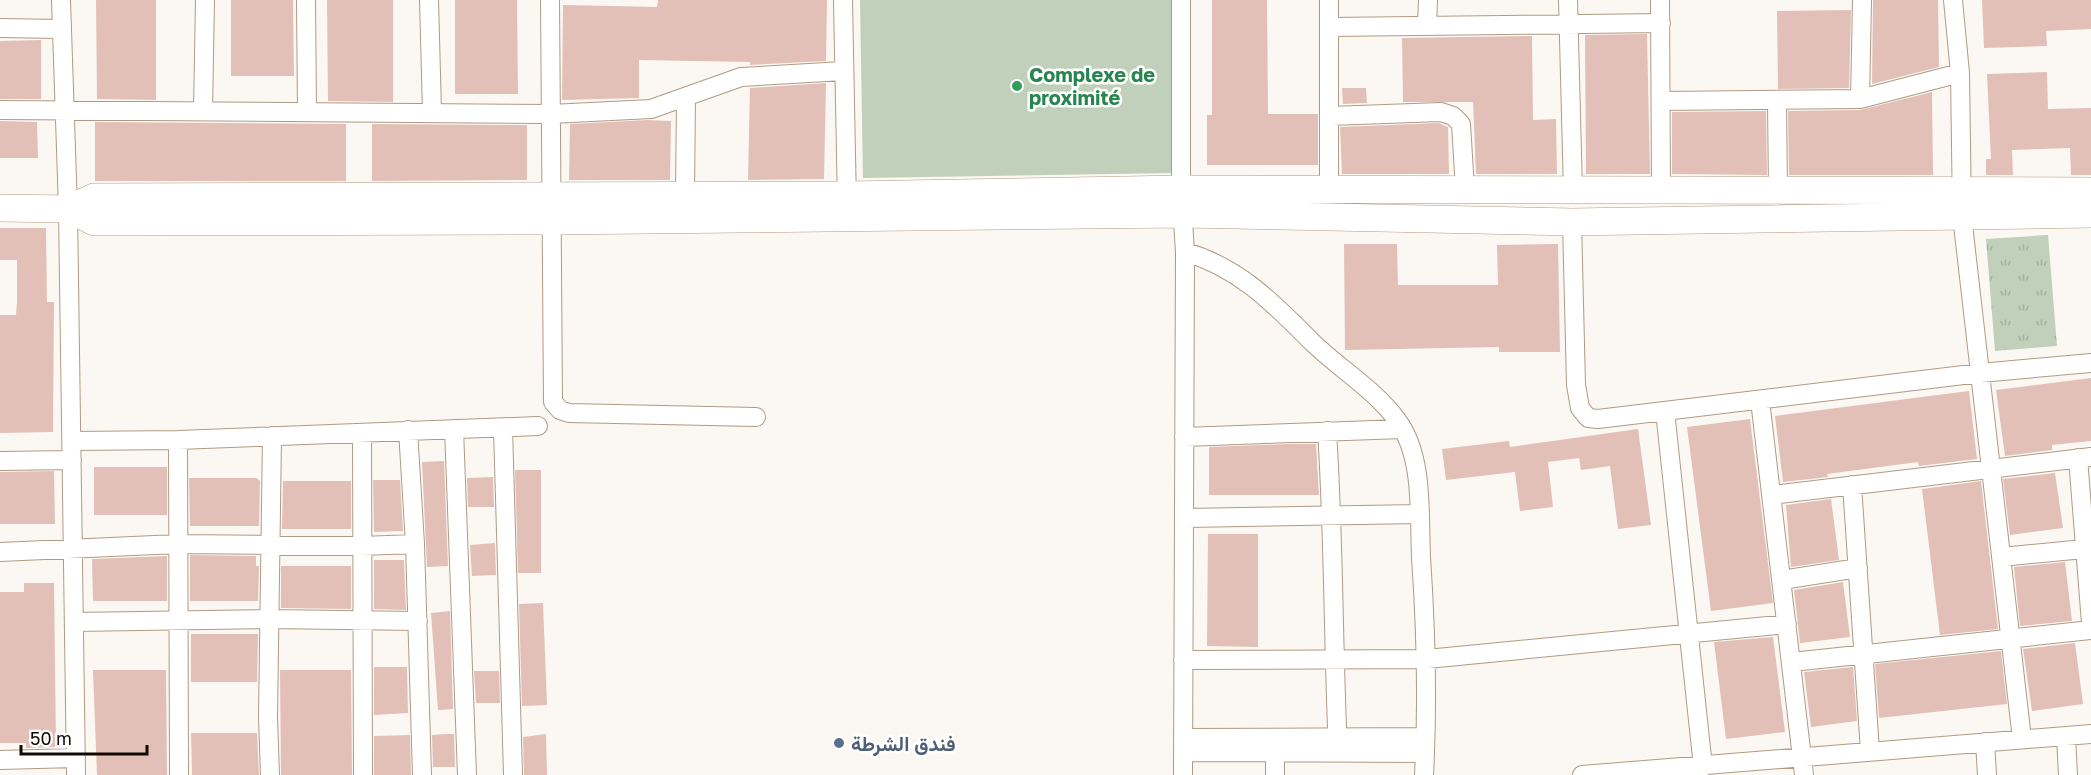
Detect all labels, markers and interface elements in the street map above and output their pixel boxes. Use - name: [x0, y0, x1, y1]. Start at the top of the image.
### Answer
- place label: Complexe de proximité: [1029, 62, 1155, 109]
- marker: Complexe de proximité: [1010, 79, 1024, 93]
- scale bar: [21, 718, 147, 756]
- text: 50 m: [30, 727, 72, 749]
- place label: فندق الشرطة: [851, 731, 955, 757]
- marker: فندق الشرطة: [832, 736, 846, 750]

